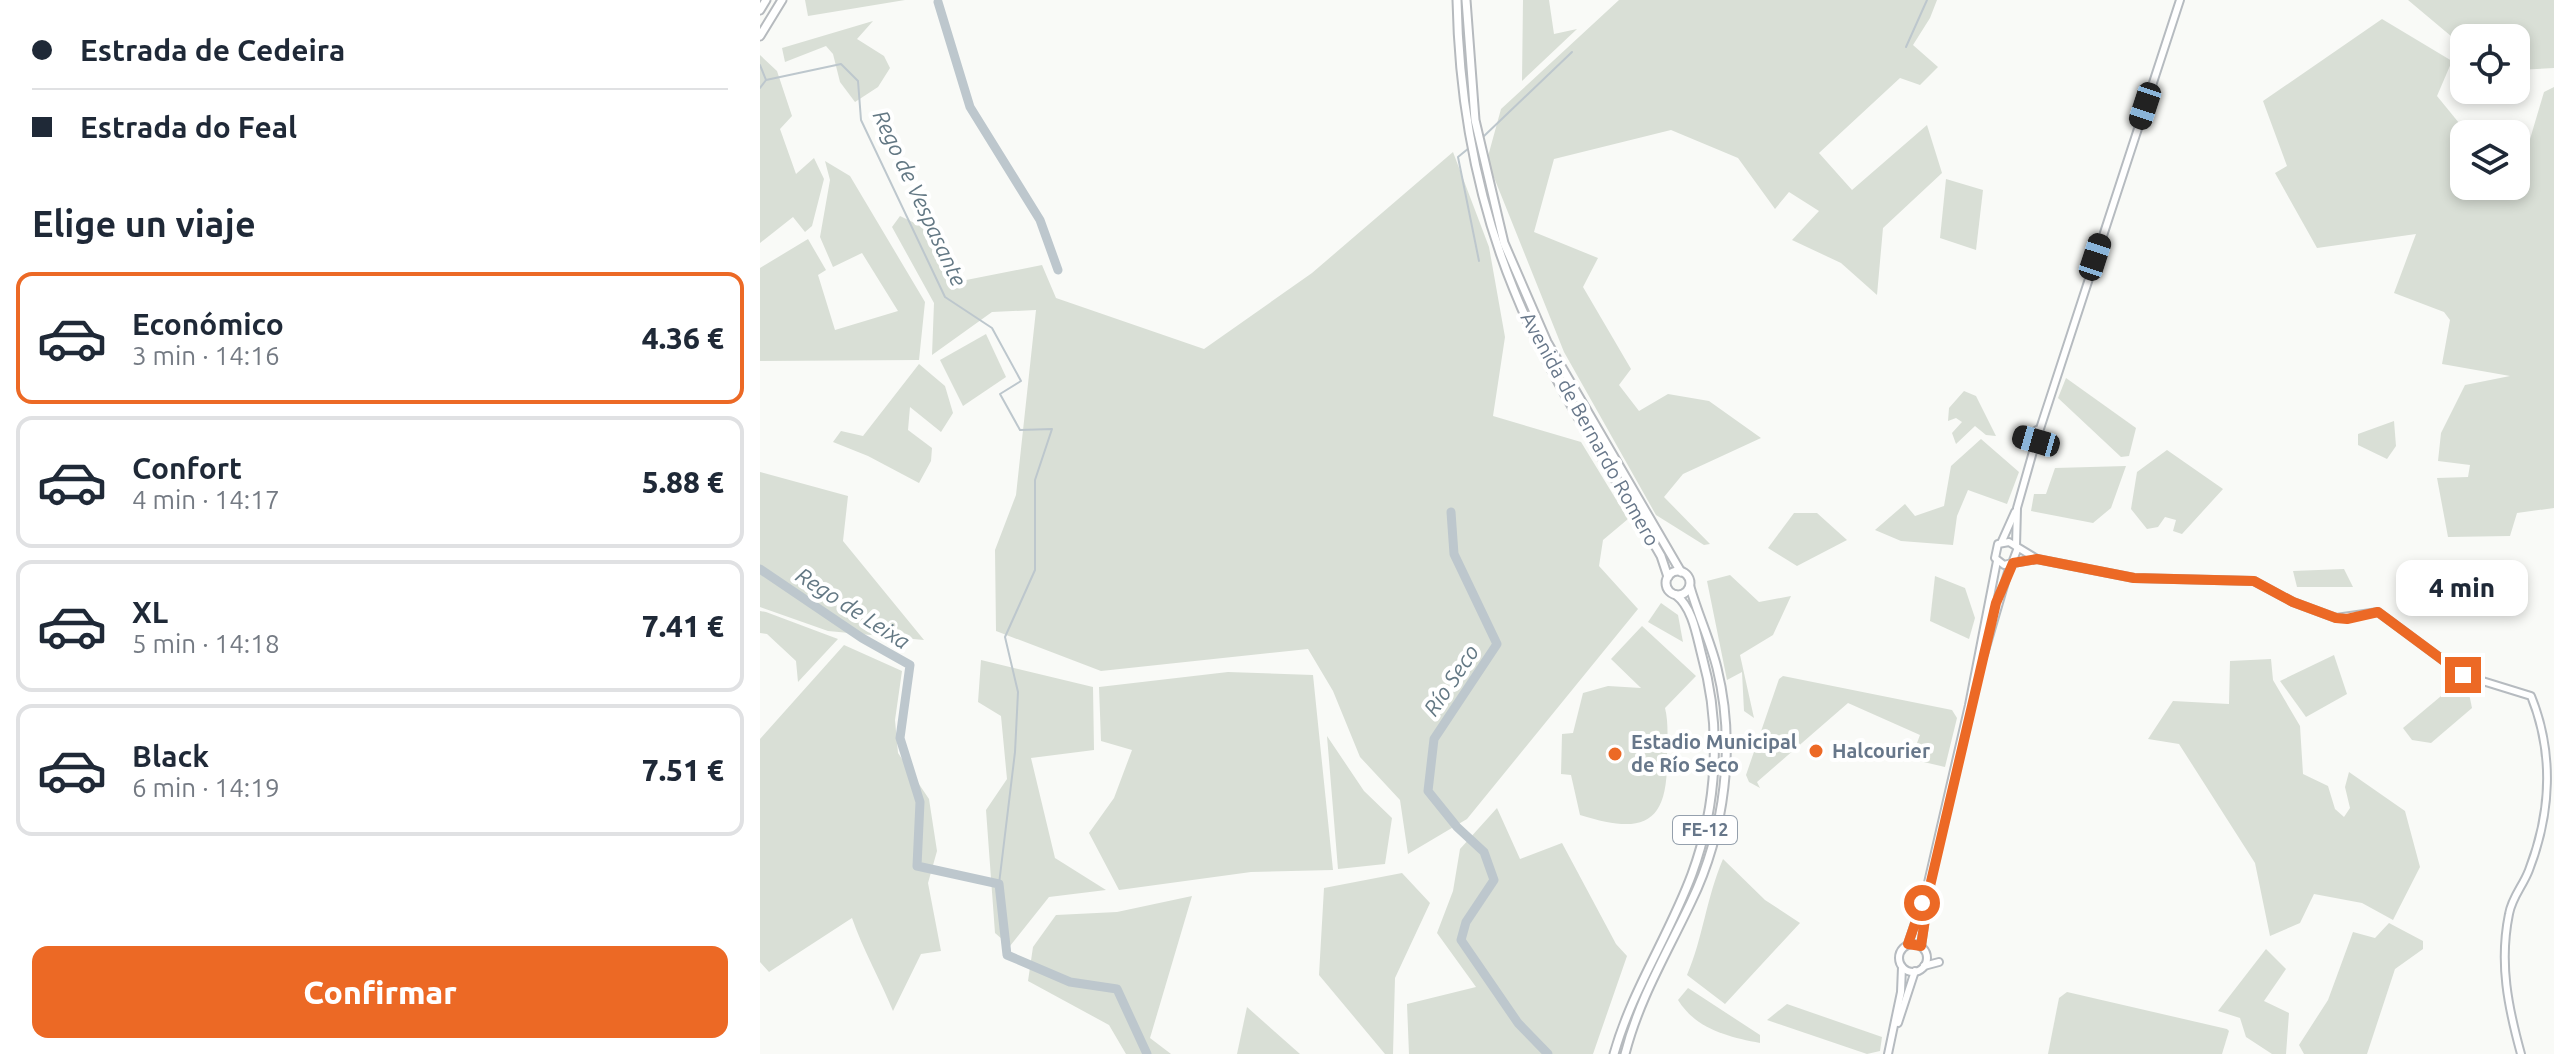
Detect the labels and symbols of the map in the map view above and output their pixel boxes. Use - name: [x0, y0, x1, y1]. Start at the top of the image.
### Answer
- car: [2126, 79, 2164, 133]
- water label: Rego de Vespasante: [869, 106, 972, 290]
- car: [2076, 230, 2114, 284]
- street label: Avenida de Bernardo Romero: [1516, 308, 1664, 550]
- car: [2010, 423, 2062, 459]
- callout: 4 min: [2397, 559, 2529, 615]
- water label: Rego de Leixa: [792, 562, 915, 654]
- water label: Río Seco: [1418, 639, 1483, 720]
- route end: [2445, 657, 2481, 693]
- place label: Estadio Municipal de Río Seco: [1631, 730, 1797, 776]
- place label: Halcourier: [1832, 739, 1931, 762]
- marker: Halcourier: [1807, 742, 1825, 760]
- marker: Estadio Municipal de Río Seco: [1606, 745, 1624, 763]
- road number: FE-12: [1673, 816, 1737, 844]
- route start: [1904, 885, 1940, 921]

